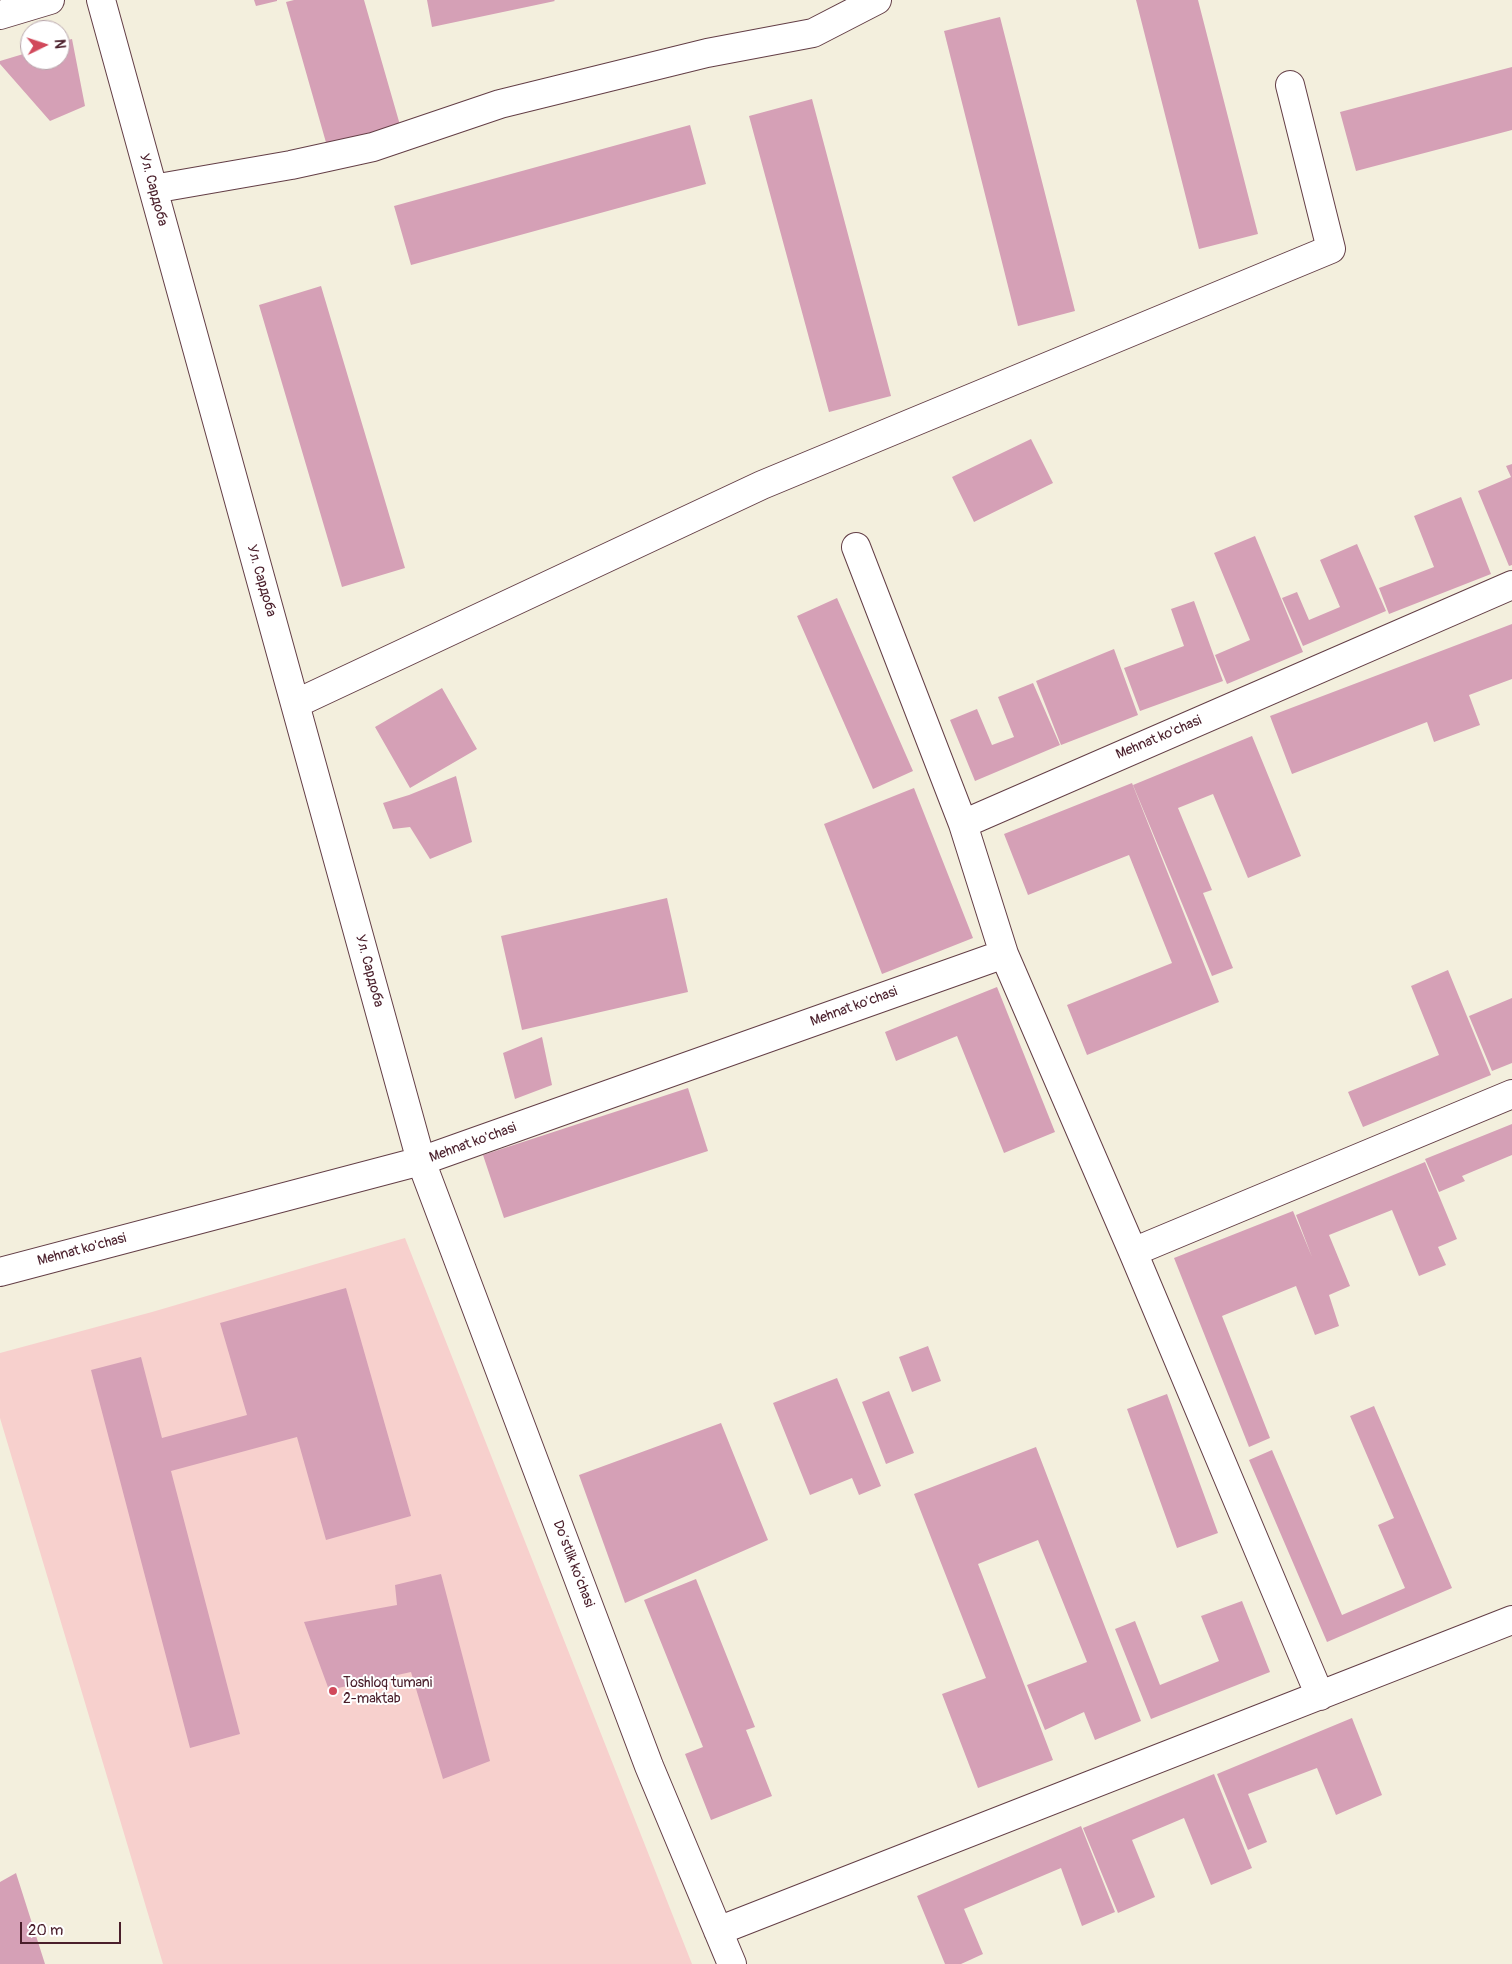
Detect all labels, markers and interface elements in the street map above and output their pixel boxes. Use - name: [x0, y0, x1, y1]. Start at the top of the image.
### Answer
- north arrow: [20, 20, 70, 70]
- text: N: [51, 39, 68, 49]
- street label: Ул. Сардоба: [135, 152, 171, 228]
- street label: Ул. Сардоба: [243, 543, 279, 619]
- street label: Mehnat ko'chasi: [1114, 712, 1204, 764]
- street label: Ул. Сардоба: [351, 933, 387, 1009]
- street label: Mehnat ko'chasi: [808, 983, 900, 1031]
- street label: Mehnat ko'chasi: [427, 1119, 519, 1167]
- street label: Mehnat ko'chasi: [36, 1230, 128, 1270]
- street label: Do‘stlik ko‘chasi: [549, 1518, 597, 1610]
- place label: Toshloq tumani 2-maktab: [343, 1675, 432, 1708]
- marker: Toshloq tumani 2-maktab: [327, 1685, 339, 1697]
- scale bar: [22, 1912, 124, 1944]
- text: 20 m: [28, 1921, 63, 1940]

